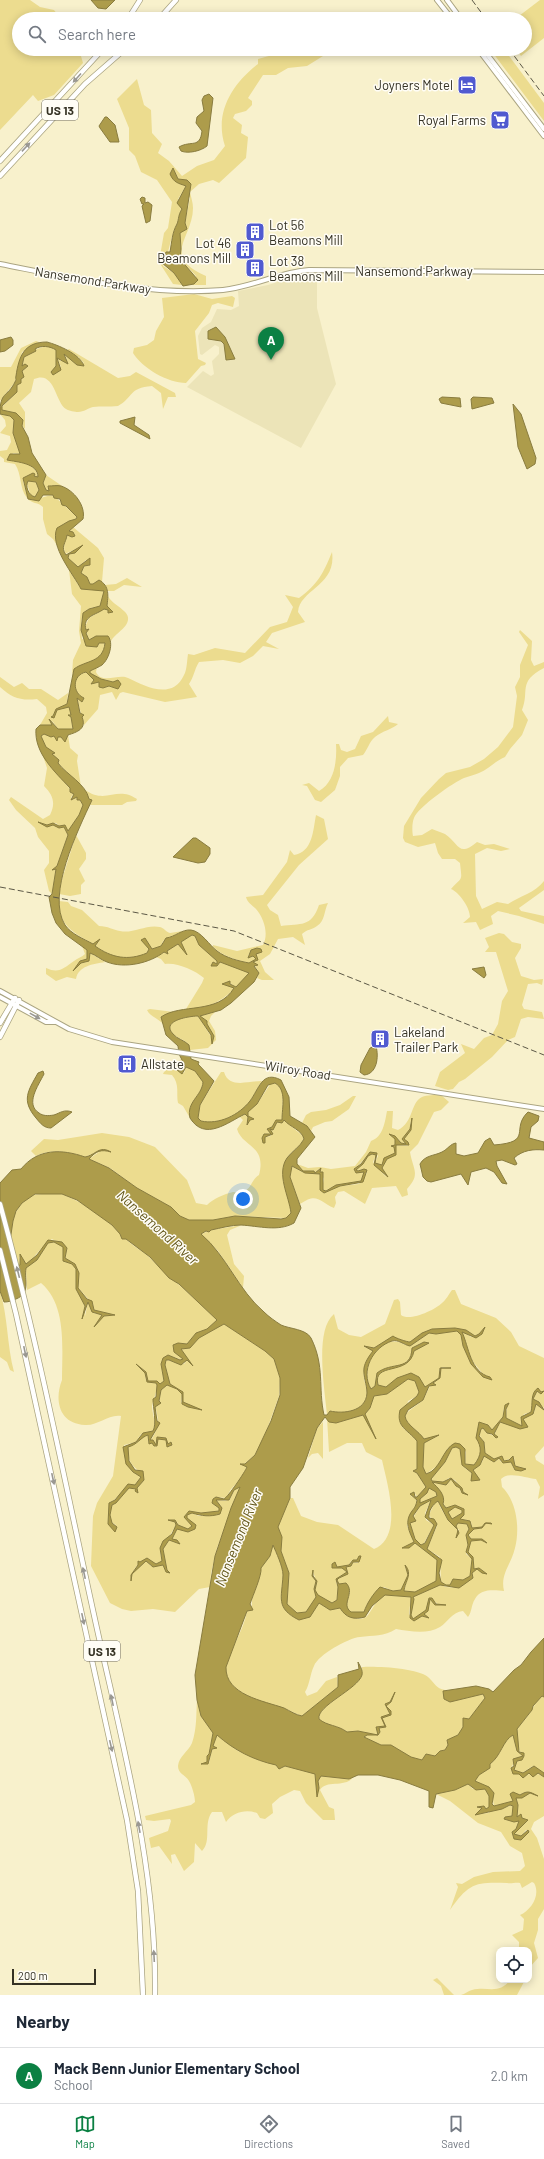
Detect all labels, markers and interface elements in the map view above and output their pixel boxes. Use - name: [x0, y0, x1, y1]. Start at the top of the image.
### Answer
- search box: [12, 12, 532, 56]
- icon: search: [26, 23, 48, 45]
- text: Search here: [58, 25, 136, 43]
- one-way arrow: [72, 73, 81, 83]
- hotel icon: Joyners Motel: [456, 74, 478, 96]
- place label: Joyners Motel: [375, 77, 453, 93]
- road number: US 13: [42, 100, 78, 120]
- supermarket icon: Royal Farms: [489, 109, 511, 131]
- place label: Royal Farms: [418, 112, 486, 128]
- one-way arrow: [22, 142, 31, 152]
- place label: Lot 56 Beamons Mill: [269, 217, 343, 248]
- building icon: Lot 56 Beamons Mill: [244, 221, 266, 243]
- place label: Lot 46 Beamons Mill: [157, 235, 231, 266]
- building icon: Lot 46 Beamons Mill: [234, 239, 256, 261]
- place label: Lot 38 Beamons Mill: [269, 253, 343, 284]
- building icon: Lot 38 Beamons Mill: [244, 257, 266, 279]
- street label: Nansemond Parkway: [34, 263, 152, 297]
- street label: Nansemond Parkway: [355, 263, 473, 279]
- pin: A: [258, 327, 284, 360]
- one-way arrow: [29, 1013, 41, 1019]
- place label: Lakeland Trailer Park: [394, 1024, 459, 1055]
- building icon: Lakeland Trailer Park: [369, 1028, 391, 1050]
- building icon: Allstate: [116, 1053, 138, 1075]
- place label: Allstate: [141, 1056, 184, 1072]
- street label: Wilroy Road: [264, 1057, 332, 1083]
- water label: Nansemond River: [114, 1186, 203, 1269]
- your location: [233, 1189, 253, 1209]
- one-way arrow: [14, 1266, 20, 1279]
- one-way arrow: [22, 1345, 28, 1358]
- one-way arrow: [50, 1472, 56, 1485]
- water label: Nansemond River: [211, 1485, 266, 1588]
- one-way arrow: [81, 1567, 87, 1579]
- one-way arrow: [81, 1613, 87, 1625]
- road number: US 13: [84, 1641, 120, 1661]
- one-way arrow: [109, 1694, 115, 1706]
- one-way arrow: [109, 1740, 115, 1752]
- one-way arrow: [136, 1821, 142, 1833]
- map controls: [496, 1947, 532, 1983]
- button: locate: [496, 1947, 532, 1983]
- one-way arrow: [150, 1950, 157, 1962]
- scale bar: [12, 1967, 96, 1986]
- text: 200 m: [18, 1969, 48, 1982]
- text: Nearby: [16, 2011, 70, 2031]
- text: Mack Benn Junior Elementary School: [54, 2059, 300, 2077]
- text: A: [25, 2068, 33, 2084]
- text: 2.0 km: [491, 2068, 528, 2084]
- text: School: [54, 2077, 92, 2093]
- tab: Map: [74, 2113, 96, 2150]
- tab: Directions: [244, 2113, 293, 2150]
- tab: Saved: [441, 2113, 470, 2150]

